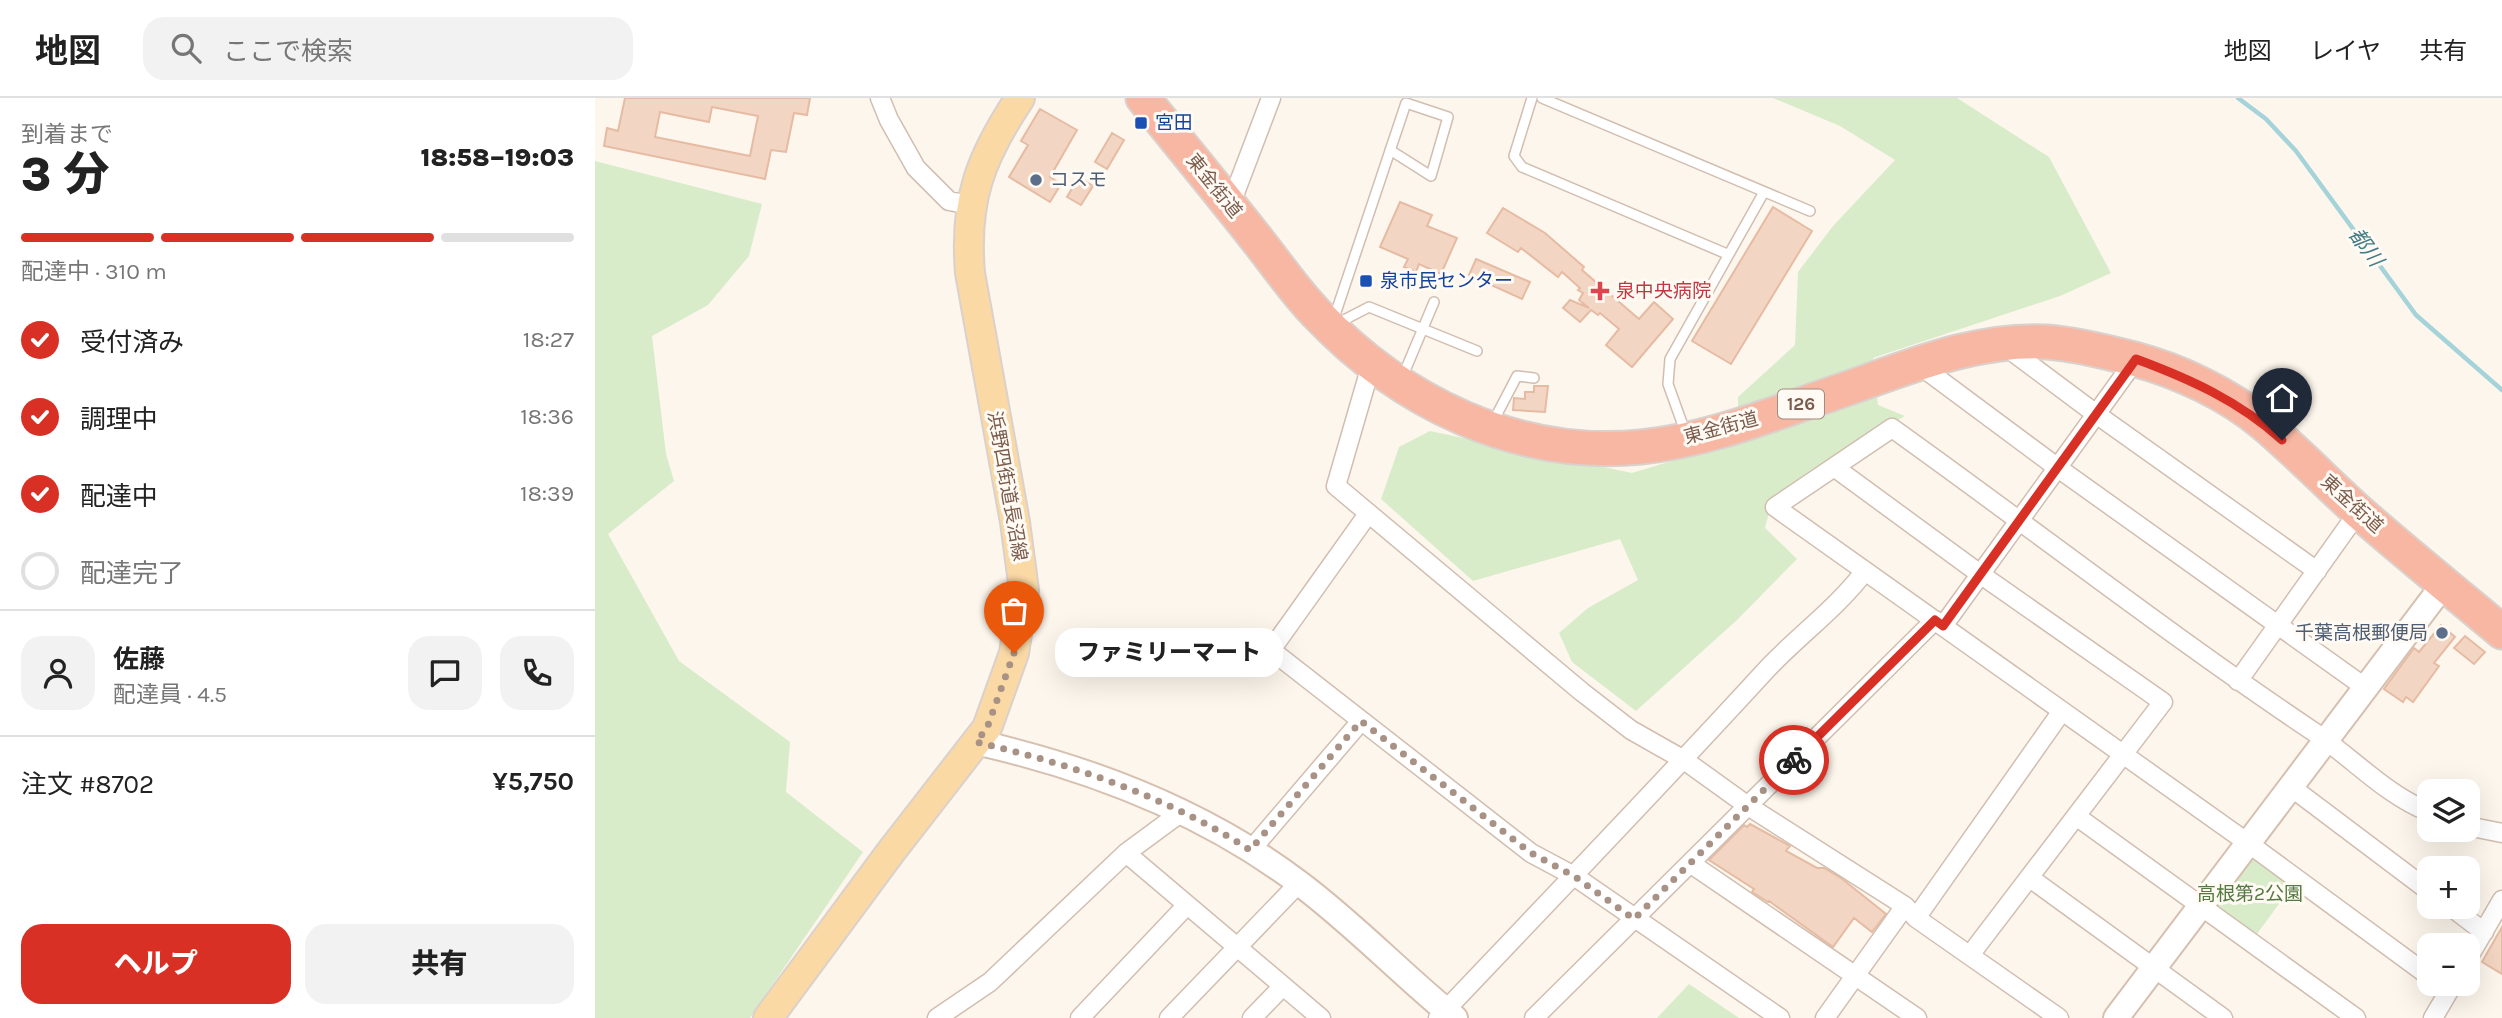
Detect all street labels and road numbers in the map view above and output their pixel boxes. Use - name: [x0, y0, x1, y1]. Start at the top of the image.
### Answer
- street label: 東金街道: [1182, 150, 1246, 222]
- road number: 126: [1778, 390, 1824, 418]
- street label: 東金街道: [1681, 408, 1761, 448]
- street label: 浜野四街道長沼線: [983, 409, 1031, 563]
- street label: 東金街道: [2316, 470, 2388, 538]

